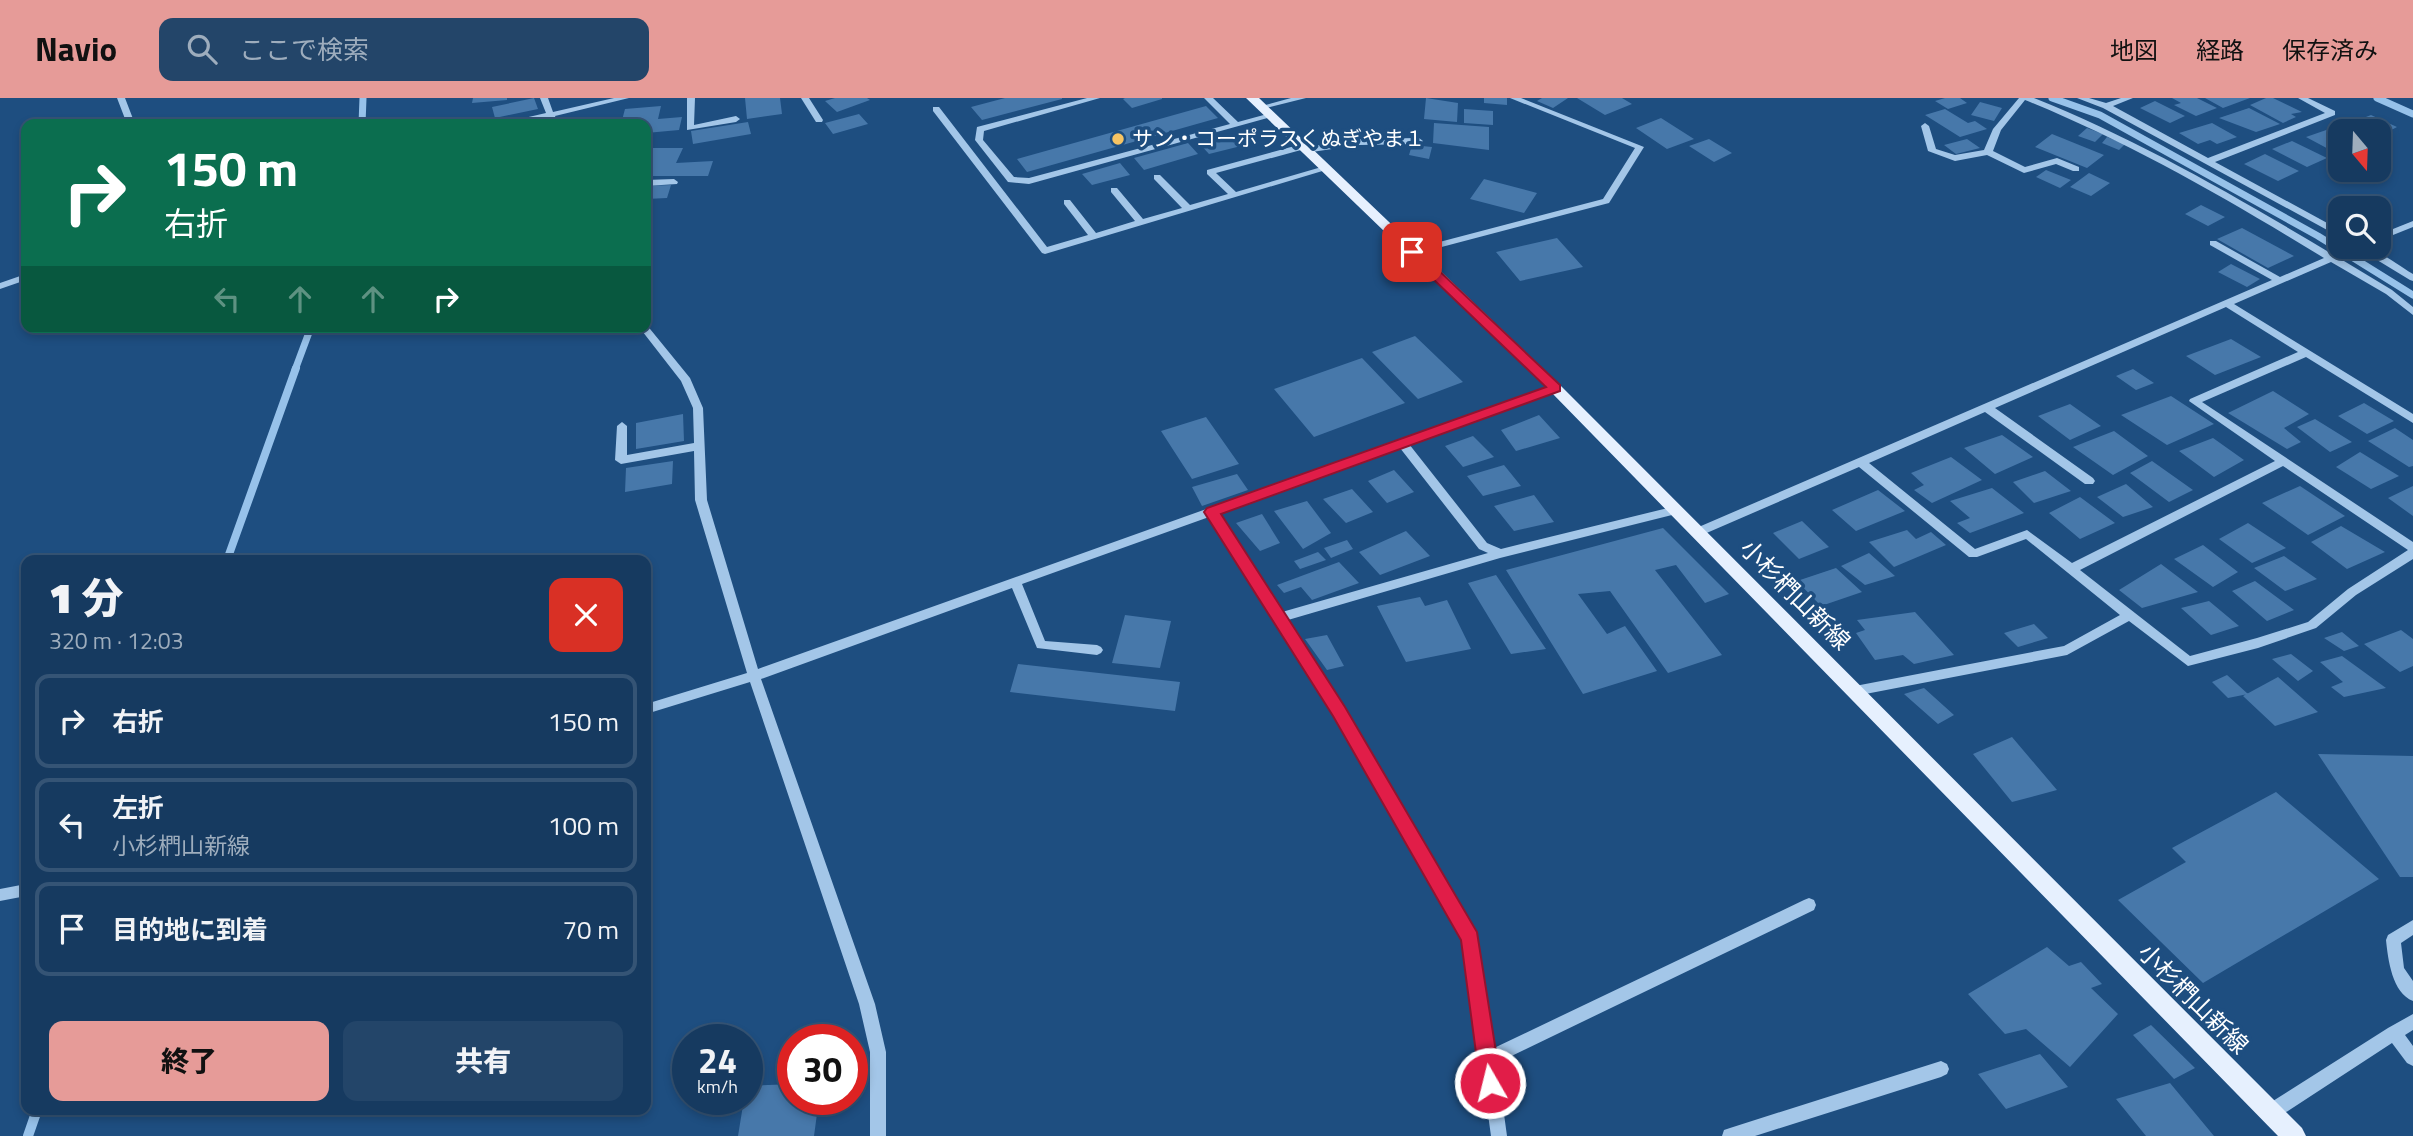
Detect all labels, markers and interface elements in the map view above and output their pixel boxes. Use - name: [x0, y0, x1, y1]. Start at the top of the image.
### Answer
- search box: [159, 18, 649, 81]
- text: Navio: [35, 24, 117, 74]
- icon: search: [183, 30, 221, 68]
- text: ここで検索: [239, 30, 369, 69]
- text: 地図: [2110, 32, 2158, 68]
- text: 経路: [2196, 32, 2244, 68]
- text: 保存済み: [2282, 32, 2378, 68]
- north arrow: [2328, 119, 2390, 182]
- map controls: [2328, 119, 2391, 259]
- place label: サン・コーポラスくぬぎやま１: [1132, 122, 1425, 154]
- text: 150 m: [164, 130, 298, 205]
- marker: サン・コーポラスくぬぎやま１: [1110, 131, 1126, 147]
- icon: right: [49, 147, 140, 238]
- button: search: [2328, 196, 2391, 259]
- text: 右折: [164, 199, 228, 247]
- pin: [1382, 222, 1442, 282]
- icon: arrive: [1393, 233, 1431, 271]
- icon: left: [208, 280, 246, 318]
- icon: ahead: [281, 280, 319, 318]
- icon: ahead: [354, 280, 392, 318]
- icon: right: [427, 280, 465, 318]
- street label: 小杉椚山新線: [1732, 531, 1859, 658]
- text: 1 分: [49, 565, 123, 629]
- button: close: [549, 578, 623, 652]
- text: 320 m · 12:03: [49, 623, 184, 658]
- icon: right: [53, 702, 91, 740]
- text: 右折: [112, 702, 164, 741]
- text: 150 m: [548, 702, 619, 741]
- text: 左折: [112, 788, 164, 827]
- icon: left: [53, 806, 91, 844]
- text: 100 m: [548, 806, 619, 845]
- text: 小杉椚山新線: [112, 828, 250, 863]
- icon: arrive: [53, 910, 91, 948]
- text: 目的地に到着: [112, 910, 268, 949]
- text: 70 m: [562, 910, 619, 949]
- street label: 小杉椚山新線: [2130, 935, 2257, 1062]
- button: 終了: [49, 1021, 329, 1101]
- button: 共有: [343, 1021, 623, 1101]
- speed limit sign: 30: [777, 1024, 868, 1115]
- text: 24: [698, 1033, 737, 1087]
- position arrow: [1453, 1046, 1527, 1120]
- text: km/h: [697, 1073, 738, 1100]

